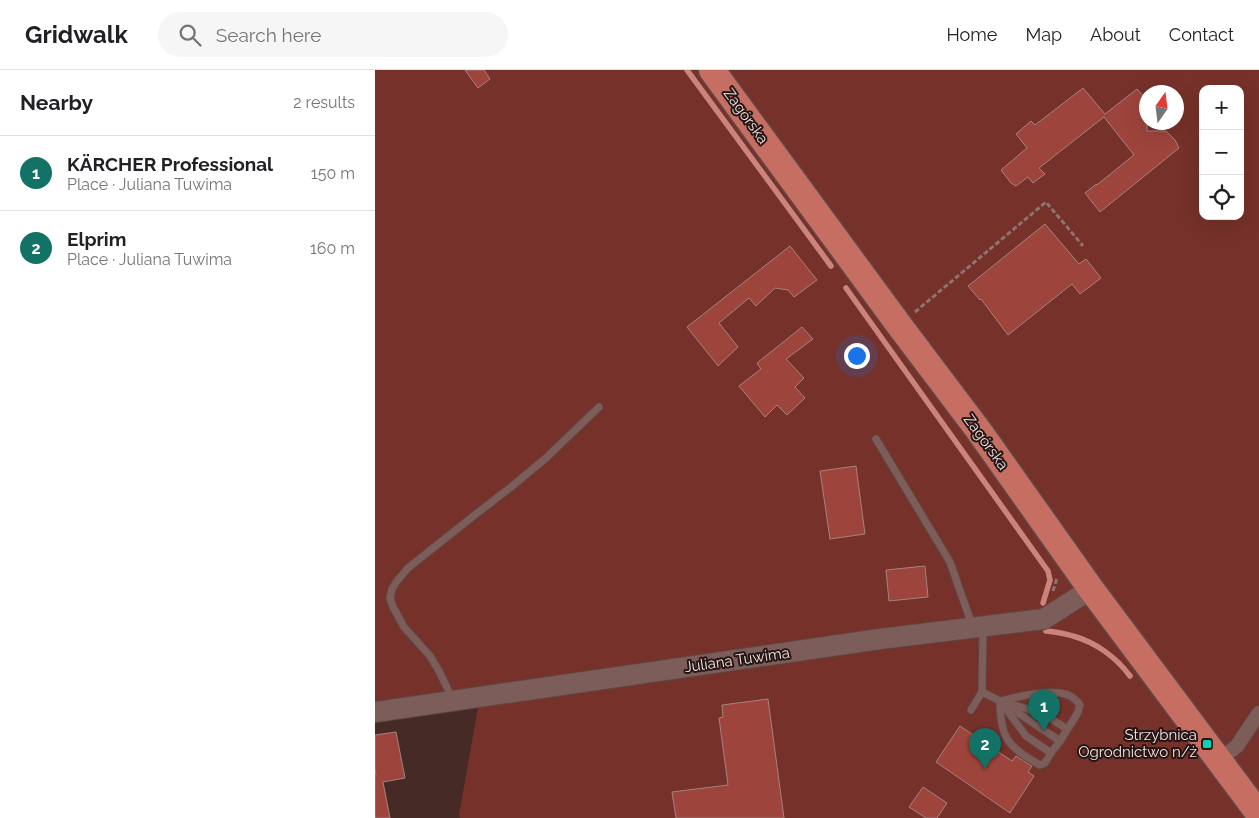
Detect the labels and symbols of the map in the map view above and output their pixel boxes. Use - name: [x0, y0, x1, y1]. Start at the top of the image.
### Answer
- street label: Zagórska: [720, 85, 772, 147]
- north arrow: [1139, 85, 1184, 130]
- your location: [844, 343, 870, 369]
- street label: Zagórska: [960, 411, 1012, 473]
- street label: Juliana Tuwima: [683, 644, 791, 676]
- pin: 1: [1028, 690, 1060, 731]
- place label: Strzybnica Ogrodnictwo n/ż: [1078, 726, 1197, 761]
- pin: 2: [969, 728, 1001, 769]
- marker: Strzybnica Ogrodnictwo n/ż: [1201, 738, 1213, 750]

